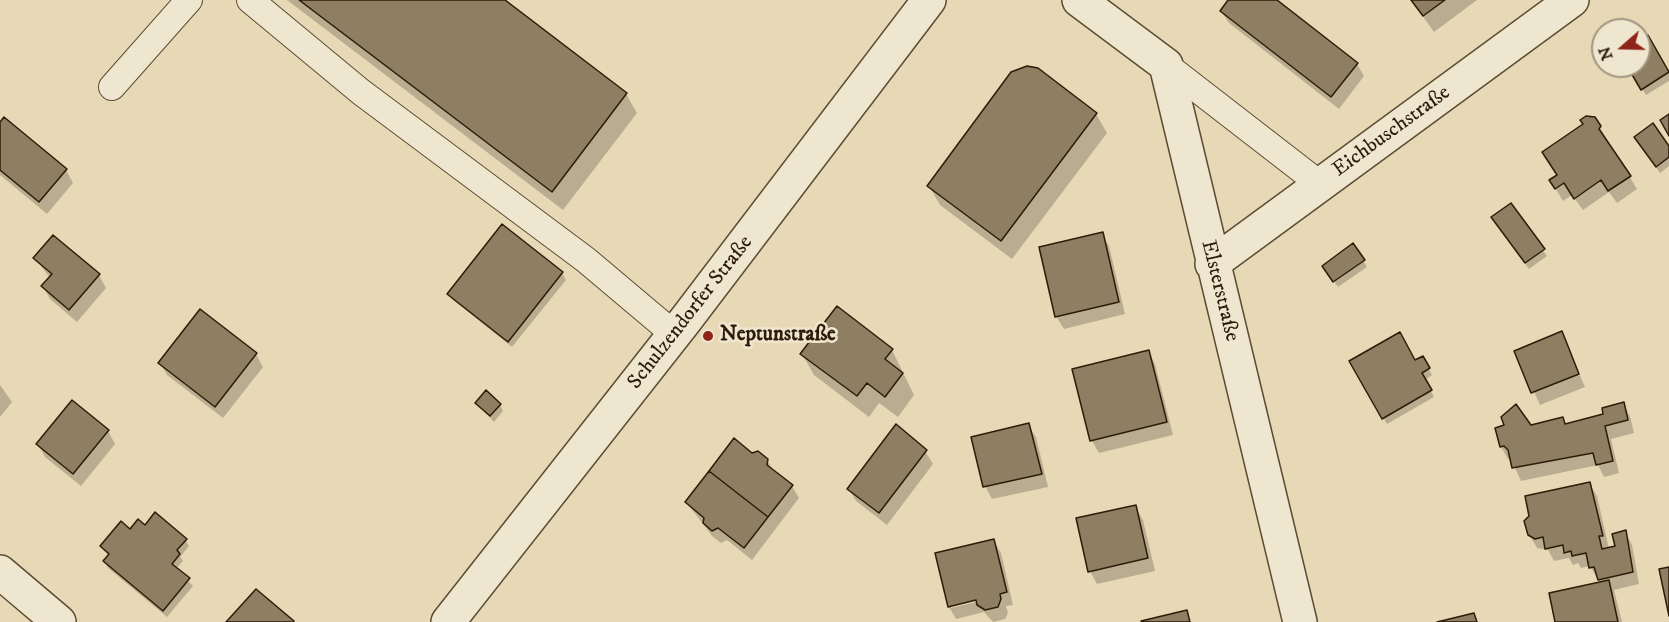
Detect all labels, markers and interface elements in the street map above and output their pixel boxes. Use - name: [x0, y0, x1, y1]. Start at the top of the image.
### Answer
- north arrow: [1591, 18, 1651, 78]
- text: N: [1594, 44, 1618, 63]
- street label: Eichbuschstraße: [1328, 81, 1456, 183]
- street label: Schulzendorfer Straße: [623, 231, 759, 395]
- street label: Elsterstraße: [1194, 238, 1244, 344]
- place label: Neptunstraße: [720, 323, 836, 349]
- marker: Neptunstraße: [701, 329, 715, 343]

